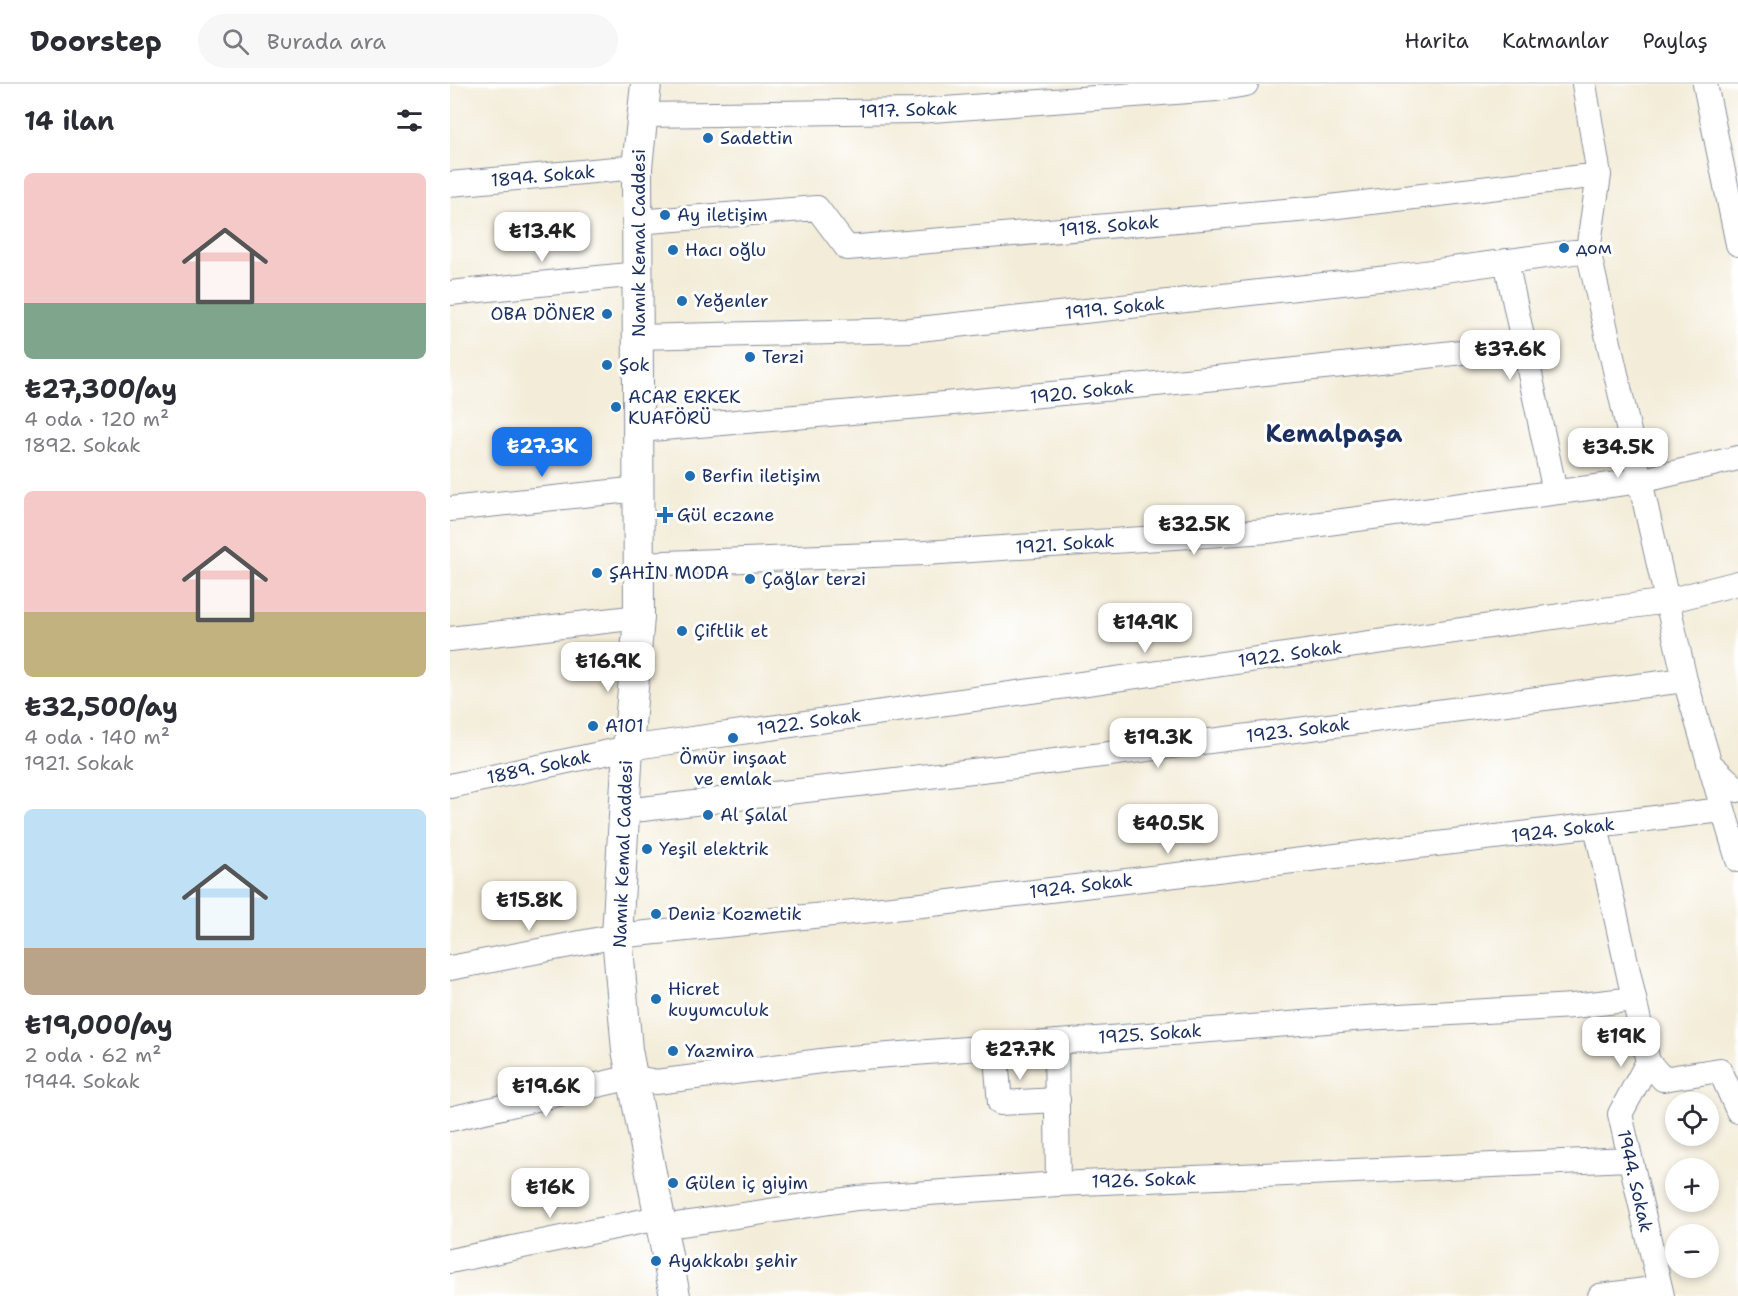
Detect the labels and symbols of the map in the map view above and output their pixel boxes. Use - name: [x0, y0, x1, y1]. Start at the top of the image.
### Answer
- street label: 1917. Sokak: [858, 96, 958, 124]
- place label: Sadettin: [720, 126, 793, 150]
- marker: Sadettin: [701, 131, 715, 145]
- street label: Namık Kemal Caddesi: [627, 149, 651, 337]
- street label: 1894. Sokak: [490, 159, 596, 193]
- place label: Ay iletişim: [677, 203, 768, 227]
- marker: Ay iletişim: [658, 208, 672, 222]
- street label: 1918. Sokak: [1058, 210, 1160, 242]
- pin: ₺13.4K: [493, 212, 591, 263]
- place label: дом: [1576, 236, 1612, 260]
- place label: Hacı oğlu: [685, 238, 766, 262]
- marker: дом: [1557, 241, 1571, 255]
- marker: Hacı oğlu: [666, 243, 680, 257]
- place label: Yeğenler: [694, 289, 769, 313]
- street label: 1919. Sokak: [1064, 291, 1166, 325]
- marker: Yeğenler: [675, 294, 689, 308]
- place label: OBA DÖNER: [490, 302, 595, 326]
- marker: OBA DÖNER: [600, 307, 614, 321]
- pin: ₺37.6K: [1461, 330, 1559, 381]
- place label: Terzi: [762, 345, 804, 369]
- marker: Terzi: [743, 350, 757, 364]
- place label: Şok: [619, 353, 650, 377]
- marker: Şok: [600, 358, 614, 372]
- street label: 1920. Sokak: [1029, 375, 1135, 409]
- place label: ACAR ERKEK KUAFÖRÜ: [628, 385, 741, 430]
- marker: ACAR ERKEK KUAFÖRÜ: [609, 400, 623, 414]
- district label: Kemalpaşa: [1266, 418, 1403, 450]
- pin: ₺27.3K: [493, 427, 591, 478]
- pin: ₺34.5K: [1569, 428, 1667, 479]
- place label: Berfin iletişim: [702, 464, 821, 488]
- marker: Berfin iletişim: [683, 469, 697, 483]
- place label: Gül eczane: [677, 503, 774, 527]
- pin: ₺32.5K: [1145, 505, 1243, 556]
- marker: Gül eczane: [658, 508, 672, 522]
- street label: 1921. Sokak: [1015, 529, 1115, 559]
- place label: ŞAHİN MODA: [609, 561, 729, 585]
- marker: ŞAHİN MODA: [590, 566, 604, 580]
- place label: Çağlar terzi: [762, 567, 866, 591]
- marker: Çağlar terzi: [743, 572, 757, 586]
- pin: ₺14.9K: [1096, 603, 1194, 654]
- place label: Çiftlik et: [694, 619, 768, 643]
- marker: Çiftlik et: [675, 624, 689, 638]
- street label: 1922. Sokak: [1237, 635, 1343, 673]
- pin: ₺16.9K: [559, 642, 657, 693]
- street label: 1922. Sokak: [756, 703, 862, 741]
- street label: 1923. Sokak: [1245, 712, 1351, 748]
- place label: A101: [605, 714, 644, 738]
- pin: ₺19.3K: [1109, 718, 1207, 769]
- marker: A101: [586, 719, 600, 733]
- marker: Ömür inşaat ve emlak: [726, 731, 740, 745]
- street label: 1889. Sokak: [485, 744, 593, 790]
- place label: Ömür inşaat ve emlak: [679, 746, 787, 791]
- street label: Namık Kemal Caddesi: [608, 759, 638, 949]
- place label: Al Şalal: [720, 803, 788, 827]
- pin: ₺40.5K: [1119, 804, 1217, 855]
- marker: Al Şalal: [701, 808, 715, 822]
- street label: 1924. Sokak: [1510, 812, 1616, 848]
- place label: Yeşil elektrik: [659, 837, 769, 861]
- marker: Yeşil elektrik: [640, 842, 654, 856]
- street label: 1924. Sokak: [1028, 868, 1134, 904]
- pin: ₺15.8K: [480, 881, 578, 932]
- place label: Deniz Kozmetik: [668, 902, 802, 926]
- marker: Deniz Kozmetik: [649, 907, 663, 921]
- place label: Hicret kuyumculuk: [668, 977, 769, 1022]
- marker: Hicret kuyumculuk: [649, 992, 663, 1006]
- pin: ₺19K: [1585, 1017, 1657, 1068]
- street label: 1925. Sokak: [1098, 1018, 1202, 1050]
- pin: ₺27.7K: [971, 1030, 1069, 1081]
- place label: Yazmira: [685, 1039, 754, 1063]
- marker: Yazmira: [666, 1044, 680, 1058]
- pin: ₺19.6K: [497, 1067, 595, 1118]
- street label: 1944. Sokak: [1612, 1127, 1658, 1235]
- street label: 1926. Sokak: [1091, 1166, 1197, 1194]
- pin: ₺16K: [514, 1168, 586, 1219]
- place label: Gülen iç giyim: [685, 1171, 808, 1195]
- marker: Gülen iç giyim: [666, 1176, 680, 1190]
- place label: Ayakkabı şehir: [668, 1249, 798, 1273]
- marker: Ayakkabı şehir: [649, 1254, 663, 1268]

